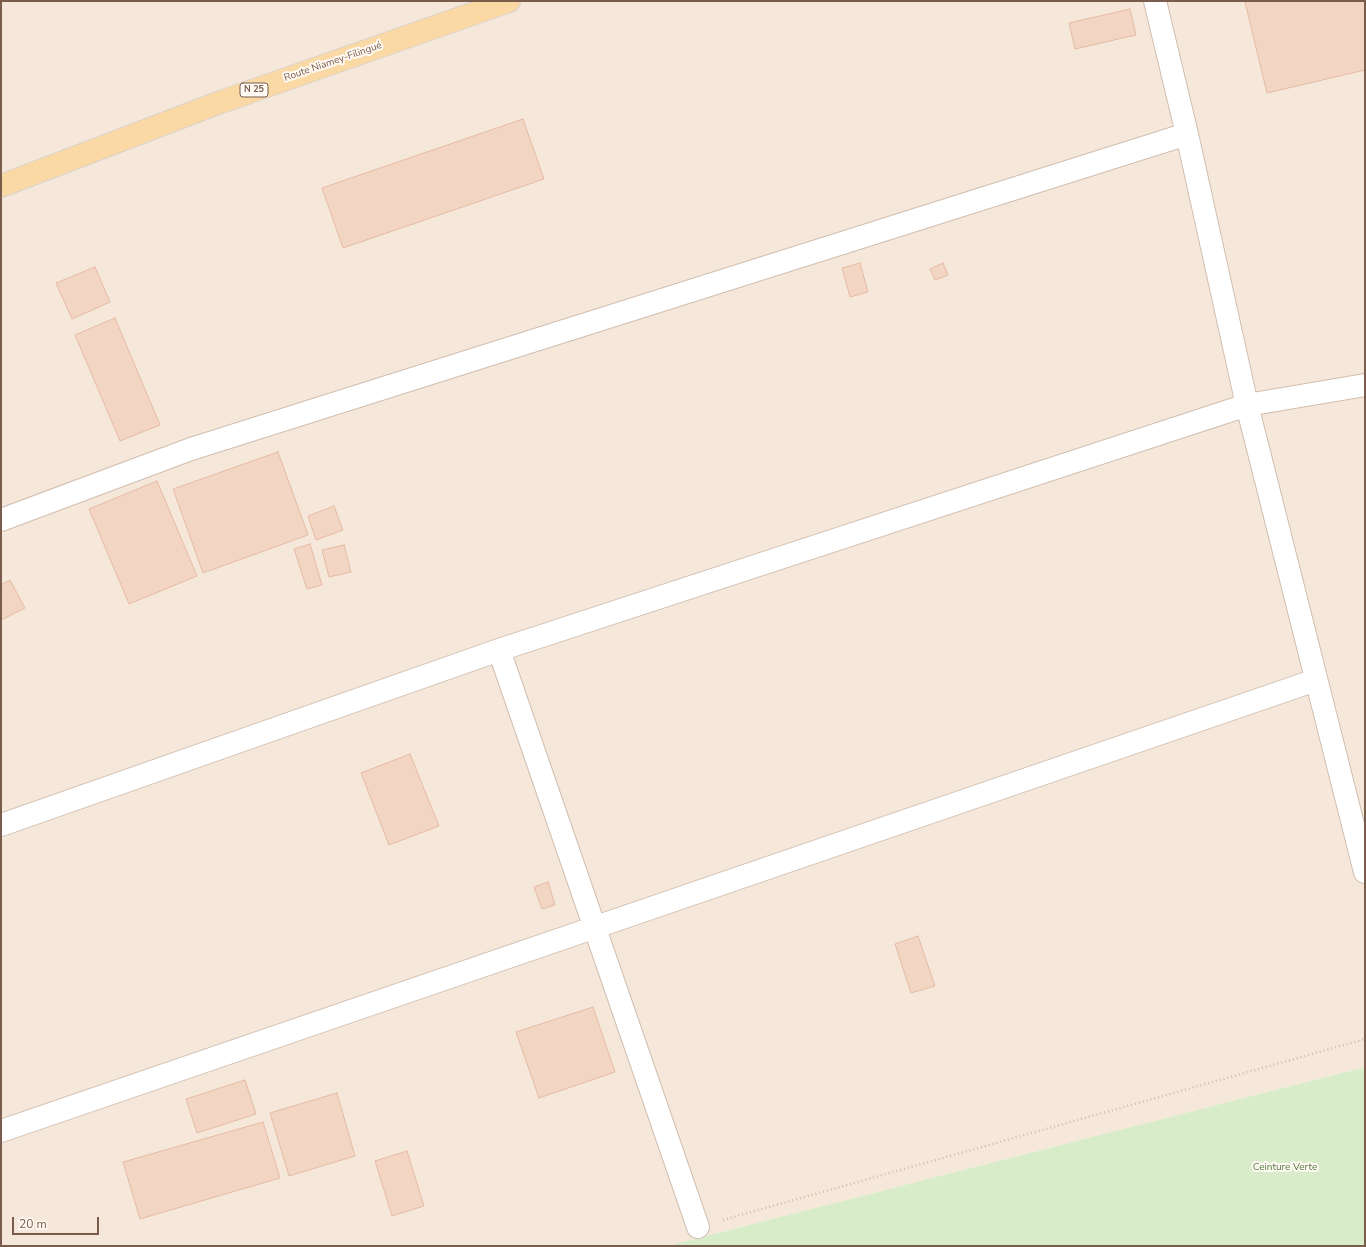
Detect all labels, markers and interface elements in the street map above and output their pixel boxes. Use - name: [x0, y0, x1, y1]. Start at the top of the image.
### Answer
- street label: Route Niamey-Filingué: [283, 40, 383, 84]
- road number: N 25: [240, 83, 268, 97]
- park label: Ceinture Verte: [1253, 1162, 1317, 1174]
- scale bar: [14, 1209, 101, 1235]
- text: 20 m: [19, 1216, 47, 1232]

